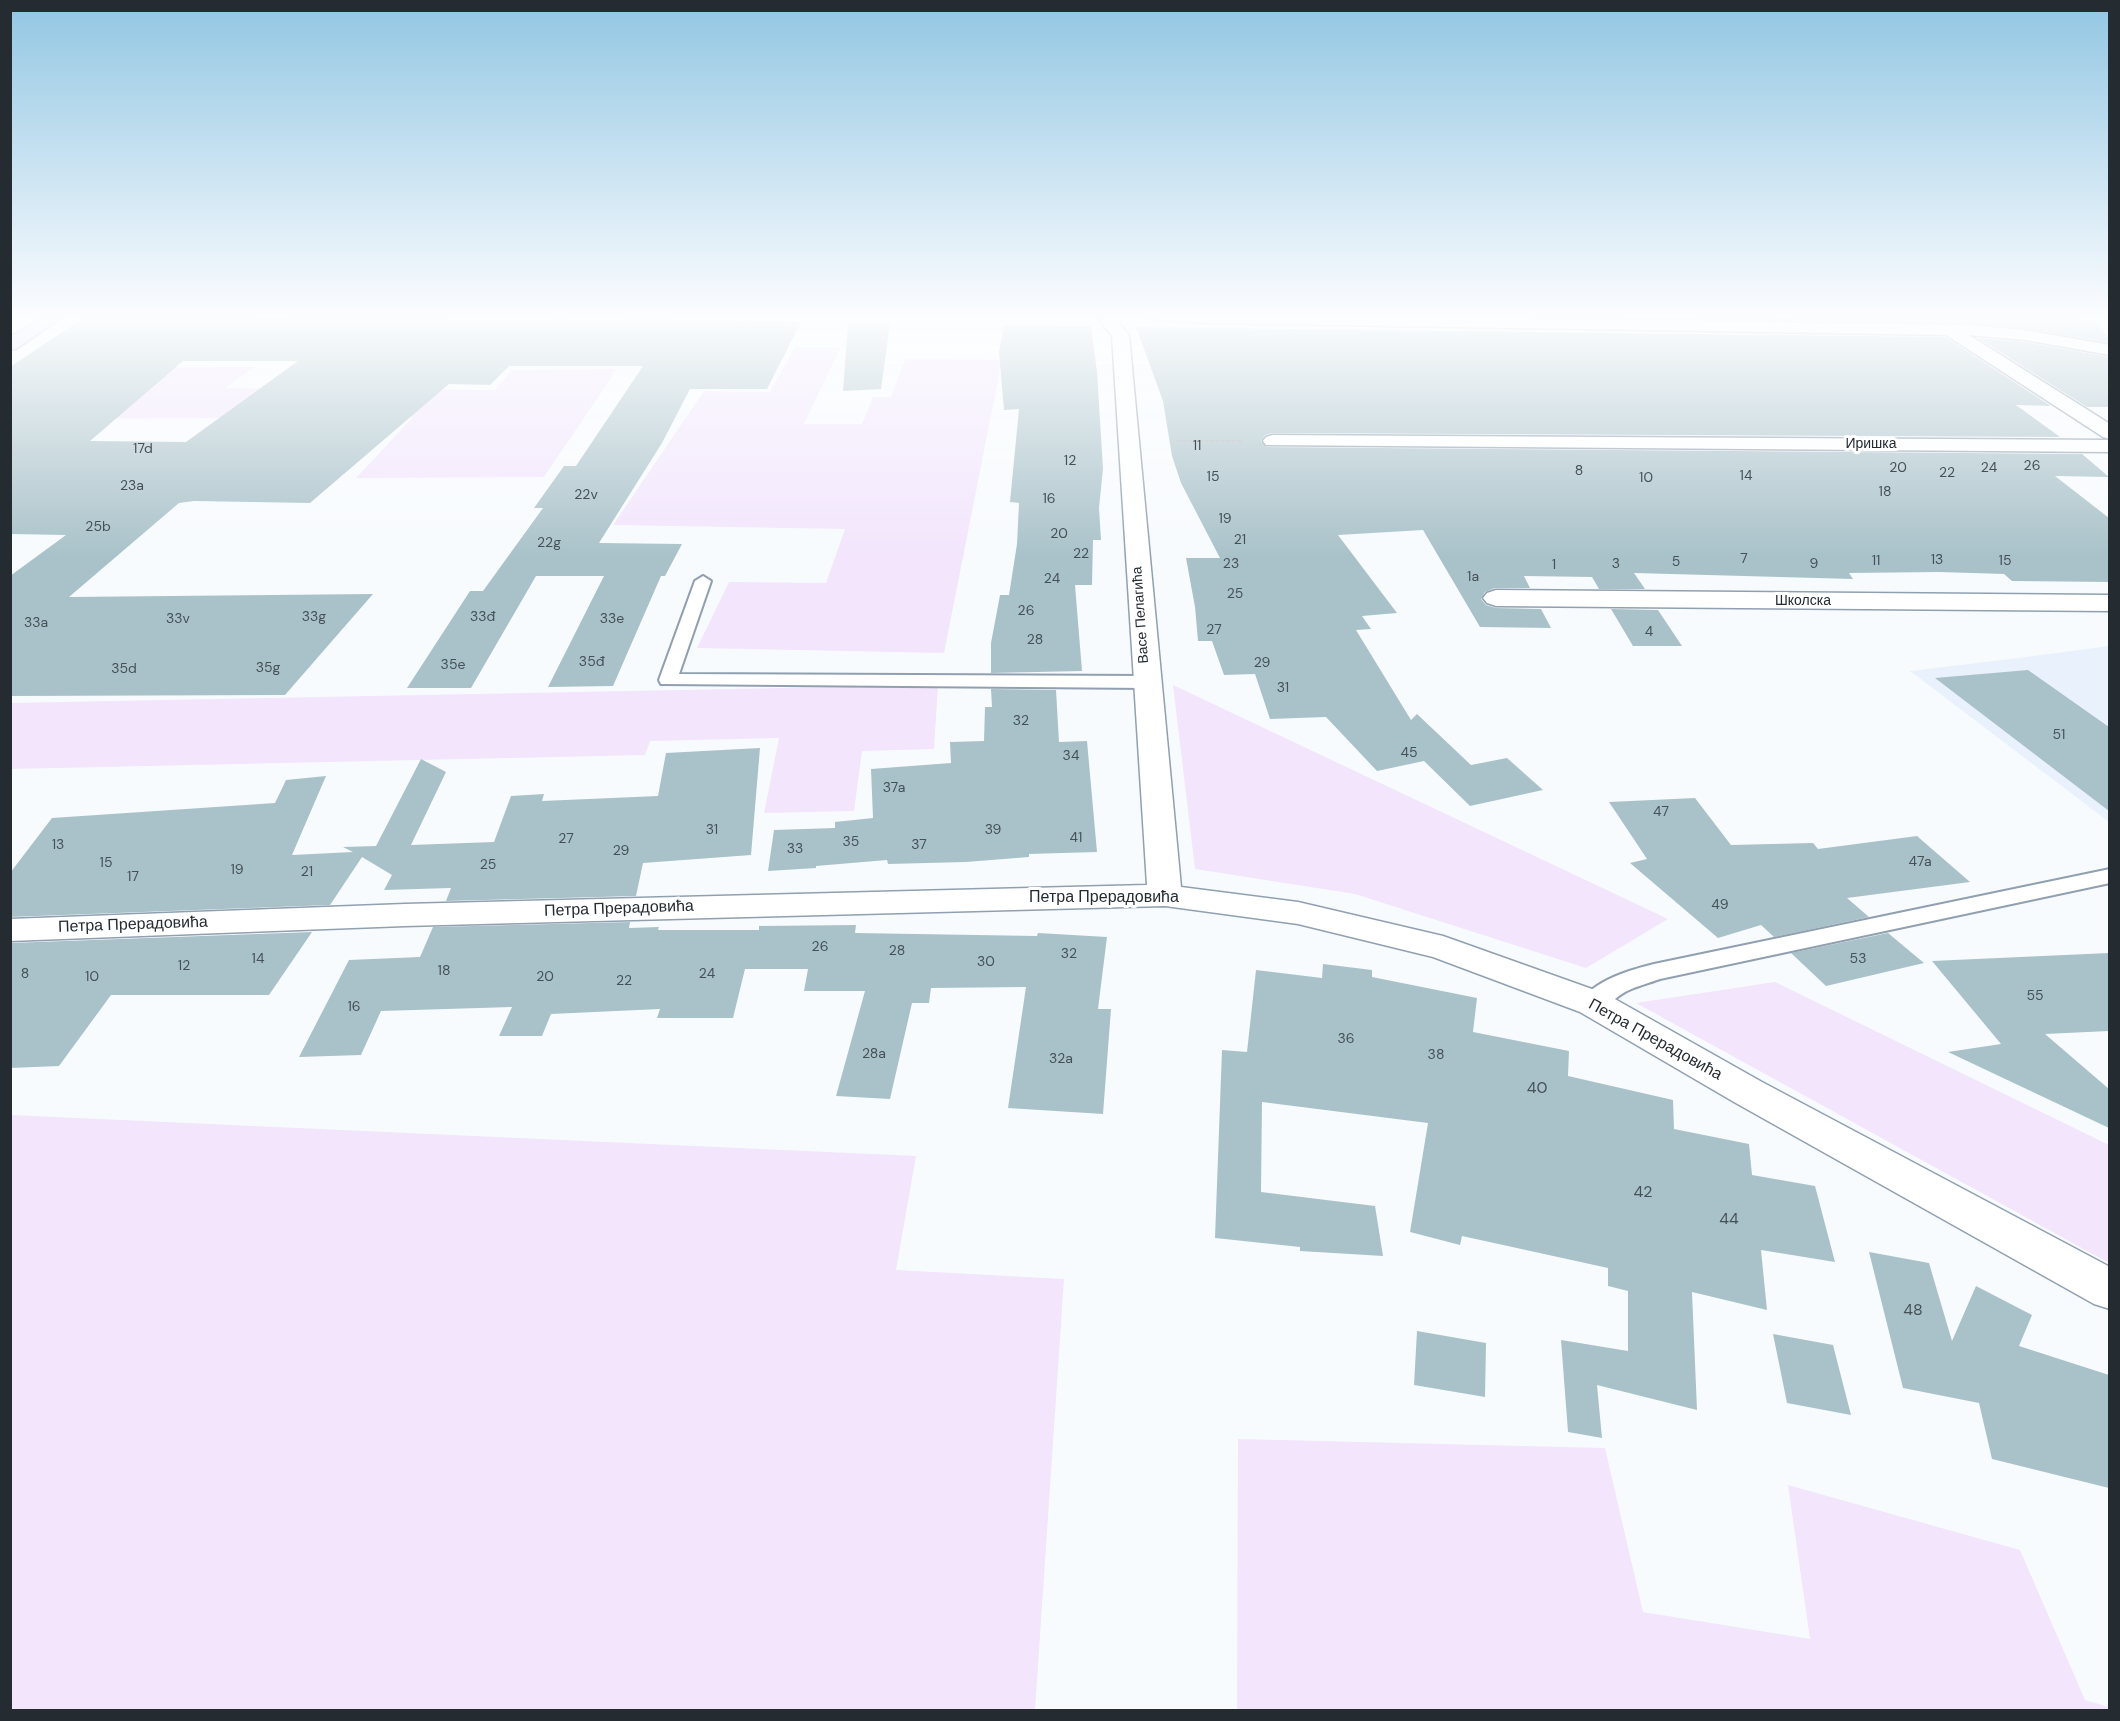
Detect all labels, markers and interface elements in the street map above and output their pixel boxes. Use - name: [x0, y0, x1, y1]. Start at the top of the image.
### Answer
- street label: Иришка: [1845, 436, 1897, 452]
- house number: 11: [1193, 438, 1201, 454]
- house number: 17d: [133, 441, 153, 457]
- house number: 12: [1064, 453, 1076, 469]
- house number: 26: [2024, 458, 2040, 474]
- house number: 20: [1889, 460, 1907, 476]
- house number: 24: [1981, 460, 1997, 476]
- house number: 8: [1575, 463, 1583, 479]
- house number: 22: [1939, 465, 1955, 481]
- house number: 14: [1740, 468, 1752, 484]
- house number: 15: [1207, 469, 1219, 485]
- house number: 10: [1639, 470, 1653, 486]
- house number: 23a: [120, 478, 144, 494]
- house number: 18: [1879, 484, 1891, 500]
- house number: 22v: [574, 487, 598, 503]
- house number: 16: [1042, 491, 1056, 507]
- house number: 19: [1218, 511, 1232, 527]
- house number: 25b: [85, 519, 111, 535]
- house number: 20: [1050, 526, 1068, 542]
- house number: 21: [1234, 532, 1246, 548]
- house number: 22g: [537, 535, 561, 551]
- house number: 22: [1073, 546, 1089, 562]
- house number: 7: [1740, 551, 1748, 567]
- house number: 13: [1931, 552, 1943, 568]
- house number: 11: [1872, 553, 1880, 569]
- house number: 15: [1999, 553, 2011, 569]
- house number: 5: [1672, 554, 1680, 570]
- house number: 23: [1223, 556, 1239, 572]
- house number: 3: [1612, 556, 1620, 572]
- house number: 9: [1810, 556, 1818, 572]
- house number: 1: [1552, 557, 1556, 573]
- street label: Васе Пелагића: [1129, 566, 1153, 664]
- house number: 1a: [1467, 569, 1479, 585]
- house number: 24: [1044, 571, 1060, 587]
- house number: 25: [1227, 586, 1243, 602]
- street label: Школска: [1775, 593, 1831, 609]
- house number: 26: [1018, 603, 1034, 619]
- house number: 33g: [302, 609, 326, 625]
- house number: 33đ: [470, 609, 496, 625]
- house number: 33v: [166, 611, 190, 627]
- house number: 33e: [600, 611, 624, 627]
- house number: 33a: [24, 615, 48, 631]
- house number: 27: [1206, 622, 1222, 638]
- house number: 4: [1645, 624, 1653, 640]
- house number: 28: [1027, 632, 1043, 648]
- house number: 35đ: [579, 654, 605, 670]
- house number: 29: [1254, 655, 1270, 671]
- house number: 35e: [441, 657, 465, 673]
- house number: 35g: [256, 660, 280, 676]
- house number: 35d: [111, 661, 137, 677]
- house number: 31: [1277, 680, 1289, 696]
- house number: 32: [1013, 713, 1029, 729]
- house number: 51: [2053, 727, 2065, 743]
- house number: 45: [1400, 745, 1418, 761]
- house number: 34: [1063, 748, 1079, 764]
- house number: 37a: [883, 780, 905, 796]
- house number: 47: [1653, 804, 1669, 820]
- house number: 31: [706, 822, 718, 838]
- house number: 39: [985, 822, 1001, 838]
- house number: 41: [1070, 830, 1082, 846]
- house number: 27: [558, 831, 574, 847]
- house number: 35: [843, 834, 859, 850]
- house number: 13: [52, 837, 64, 853]
- house number: 37: [911, 837, 927, 853]
- house number: 33: [787, 841, 803, 857]
- house number: 29: [613, 843, 629, 859]
- house number: 47a: [1908, 854, 1932, 870]
- house number: 15: [100, 855, 112, 871]
- house number: 25: [480, 857, 496, 873]
- house number: 19: [230, 862, 244, 878]
- house number: 21: [301, 864, 313, 880]
- house number: 17: [127, 869, 139, 885]
- street label: Петра Прерадовића: [1029, 888, 1179, 908]
- street label: Петра Прерадовића: [544, 897, 694, 921]
- house number: 49: [1711, 897, 1729, 913]
- street label: Петра Прерадовића: [58, 913, 208, 937]
- house number: 26: [812, 939, 828, 955]
- house number: 28: [889, 943, 905, 959]
- house number: 32: [1061, 946, 1077, 962]
- house number: 14: [252, 951, 264, 967]
- house number: 53: [1850, 951, 1866, 967]
- house number: 30: [977, 954, 995, 970]
- house number: 12: [178, 958, 190, 974]
- house number: 18: [438, 963, 450, 979]
- house number: 8: [21, 966, 29, 982]
- house number: 24: [699, 966, 715, 982]
- house number: 10: [85, 969, 99, 985]
- house number: 20: [536, 969, 554, 985]
- house number: 22: [616, 973, 632, 989]
- house number: 55: [2026, 988, 2044, 1004]
- street label: Петра Прерадовића: [1585, 995, 1725, 1085]
- house number: 16: [347, 999, 361, 1015]
- house number: 36: [1337, 1031, 1355, 1047]
- house number: 28a: [862, 1046, 886, 1062]
- house number: 38: [1428, 1047, 1444, 1063]
- house number: 32a: [1049, 1051, 1073, 1067]
- house number: 40: [1527, 1079, 1547, 1099]
- house number: 42: [1634, 1183, 1652, 1203]
- house number: 44: [1719, 1210, 1739, 1230]
- house number: 48: [1903, 1301, 1923, 1321]

